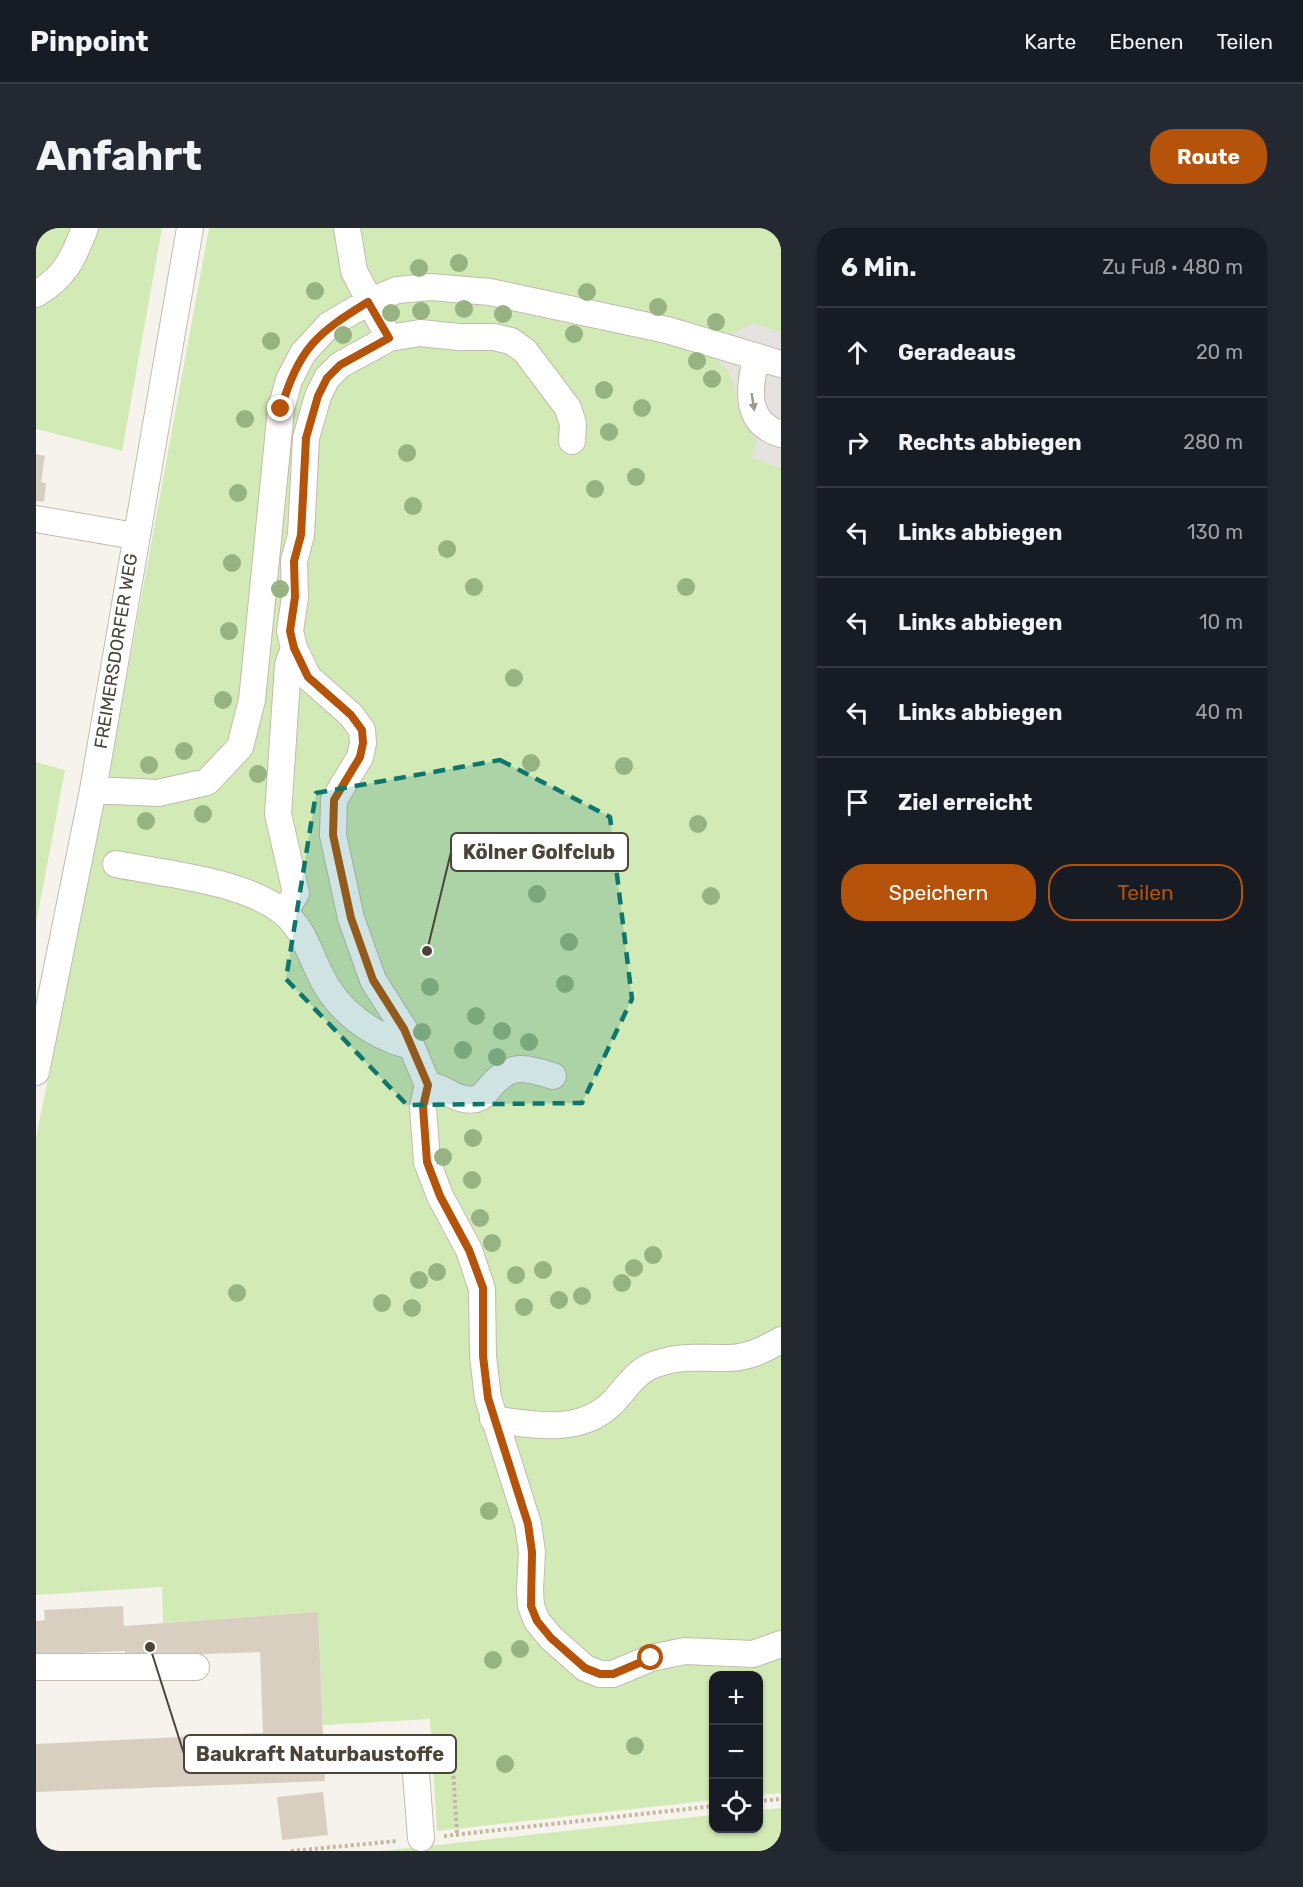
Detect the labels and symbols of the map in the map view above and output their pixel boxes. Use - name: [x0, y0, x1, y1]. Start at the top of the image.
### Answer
- one-way arrow: [748, 393, 757, 412]
- route end: [267, 395, 293, 421]
- street label: FREIMERSDORFER WEG: [90, 552, 142, 750]
- callout: Kölner Golfclub: [451, 833, 628, 871]
- text: Kölner Golfclub: [463, 840, 615, 864]
- route start: [637, 1644, 663, 1670]
- callout: Baukraft Naturbaustoffe: [184, 1735, 456, 1773]
- text: Baukraft Naturbaustoffe: [196, 1742, 444, 1766]

